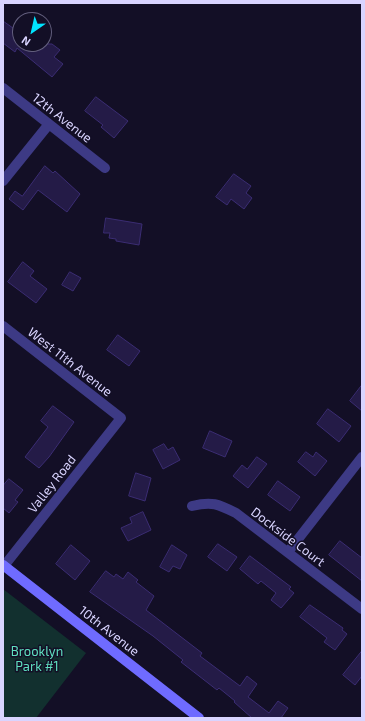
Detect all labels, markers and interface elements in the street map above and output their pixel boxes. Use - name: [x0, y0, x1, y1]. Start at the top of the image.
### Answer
- north arrow: [12, 12, 52, 52]
- text: N: [19, 34, 33, 49]
- street label: 12th Avenue: [29, 90, 95, 146]
- street label: West 11th Avenue: [25, 324, 115, 400]
- street label: Valley Road: [25, 452, 79, 516]
- street label: Dockside Court: [248, 504, 328, 570]
- street label: 10th Avenue: [76, 603, 142, 659]
- park label: Brooklyn Park #1: [11, 644, 63, 675]

